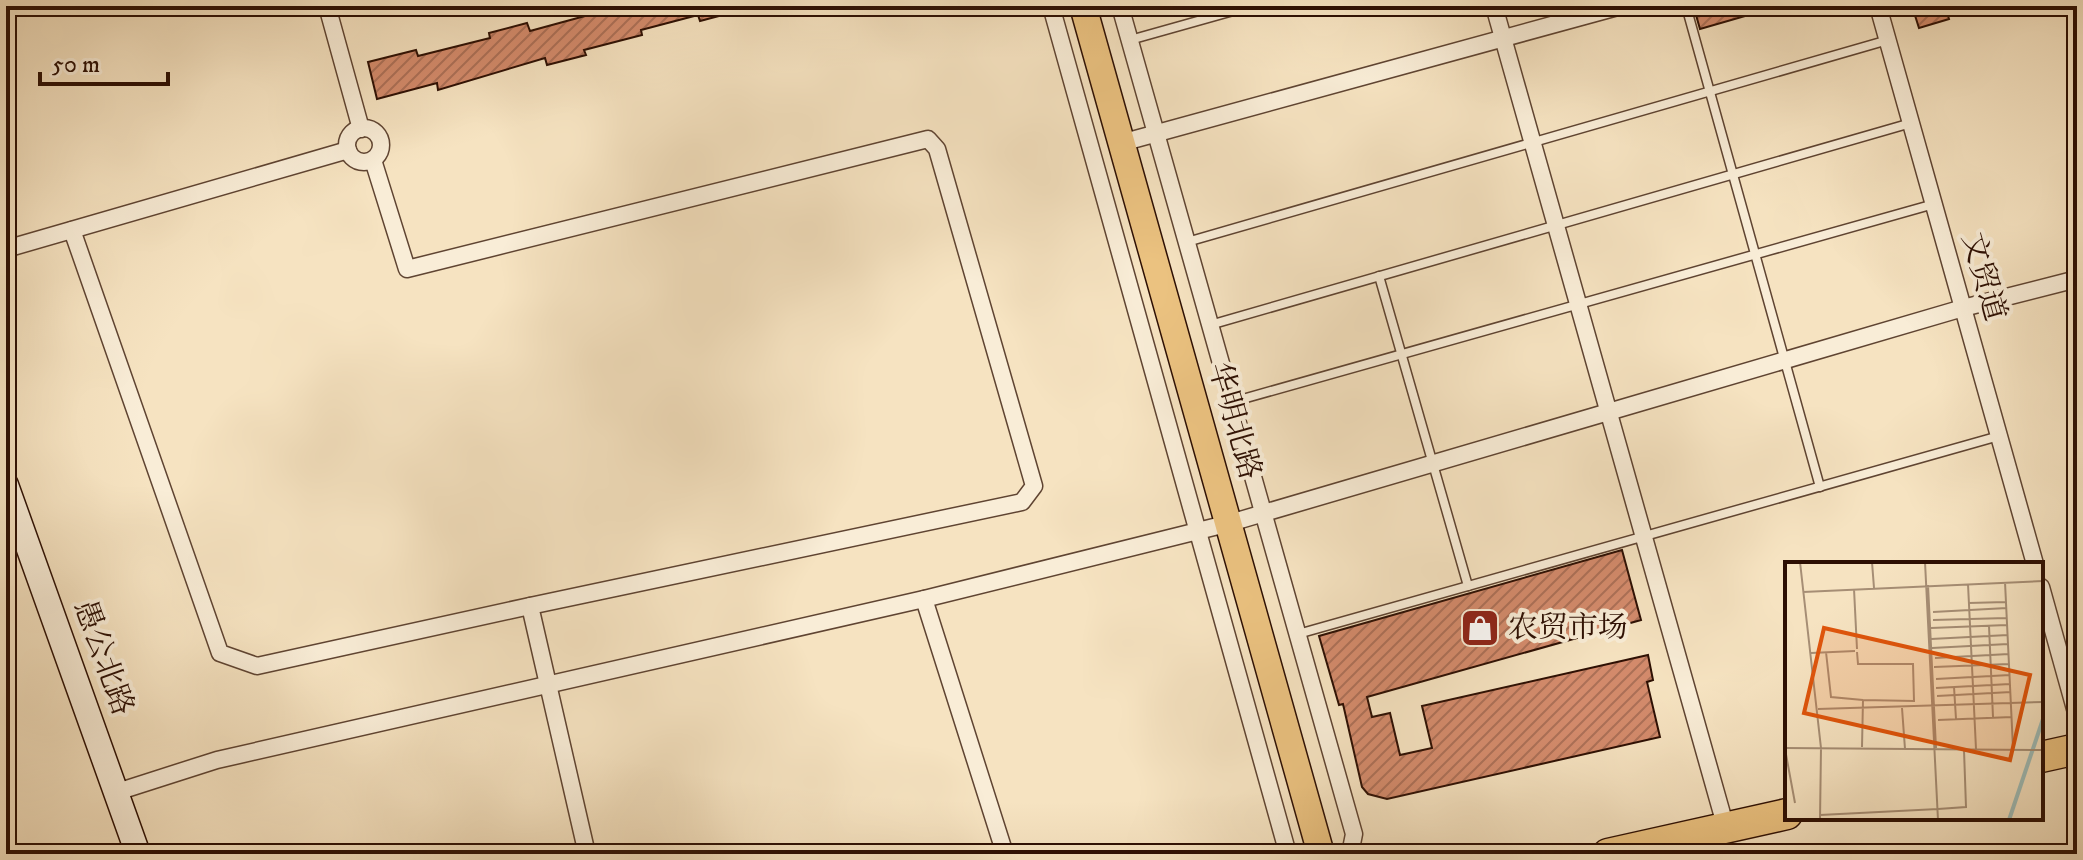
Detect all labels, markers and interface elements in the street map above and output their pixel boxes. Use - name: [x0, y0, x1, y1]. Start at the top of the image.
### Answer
- scale bar: [40, 36, 168, 86]
- text: 50 m: [52, 50, 100, 80]
- street label: 文贸道: [1953, 229, 2013, 325]
- street label: 华明北路: [1200, 358, 1268, 484]
- inset map: [1785, 562, 2043, 820]
- street label: 愚公北路: [65, 595, 141, 721]
- shop icon: 农贸市场: [1459, 607, 1501, 649]
- place label: 农贸市场: [1508, 610, 1628, 647]

